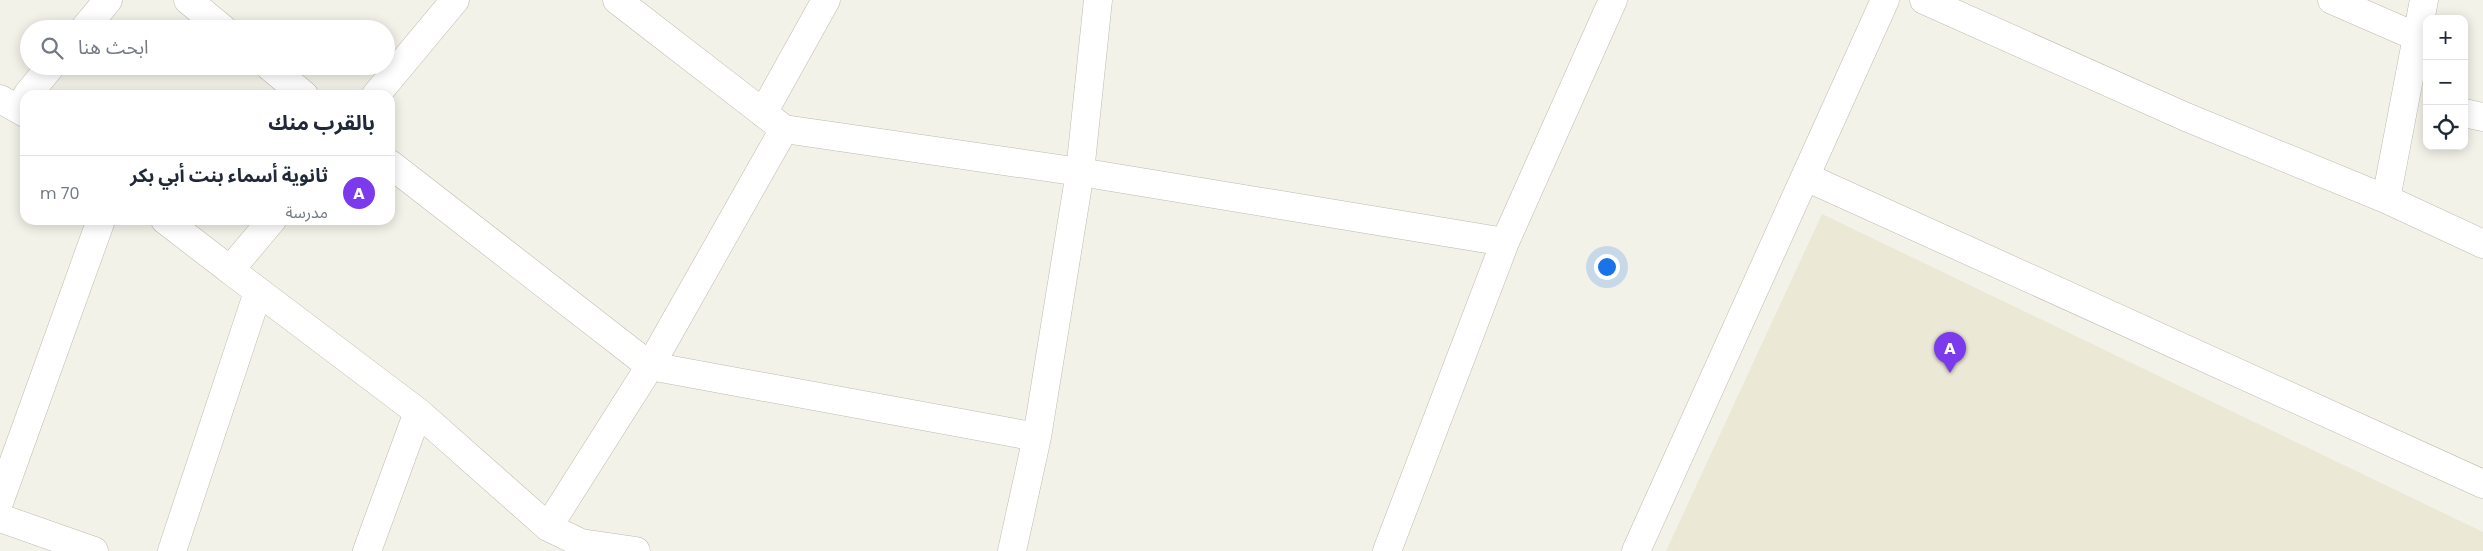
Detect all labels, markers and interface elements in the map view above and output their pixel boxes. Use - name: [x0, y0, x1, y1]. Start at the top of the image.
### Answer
- map controls: [2423, 15, 2468, 150]
- button: +: [2423, 15, 2468, 60]
- search box: [20, 20, 395, 75]
- icon: search: [38, 34, 66, 62]
- text: ابحث هنا: [78, 34, 149, 61]
- button: −: [2423, 60, 2468, 105]
- button: locate: [2423, 105, 2468, 150]
- text: بالقرب منك: [268, 108, 375, 137]
- text: ثانوية أسماء بنت أبي بكر: [130, 162, 328, 189]
- text: 70 m: [40, 182, 80, 205]
- text: A: [353, 182, 365, 205]
- text: مدرسة: [285, 201, 328, 224]
- your location: [1594, 254, 1620, 280]
- pin: A: [1934, 332, 1966, 373]

